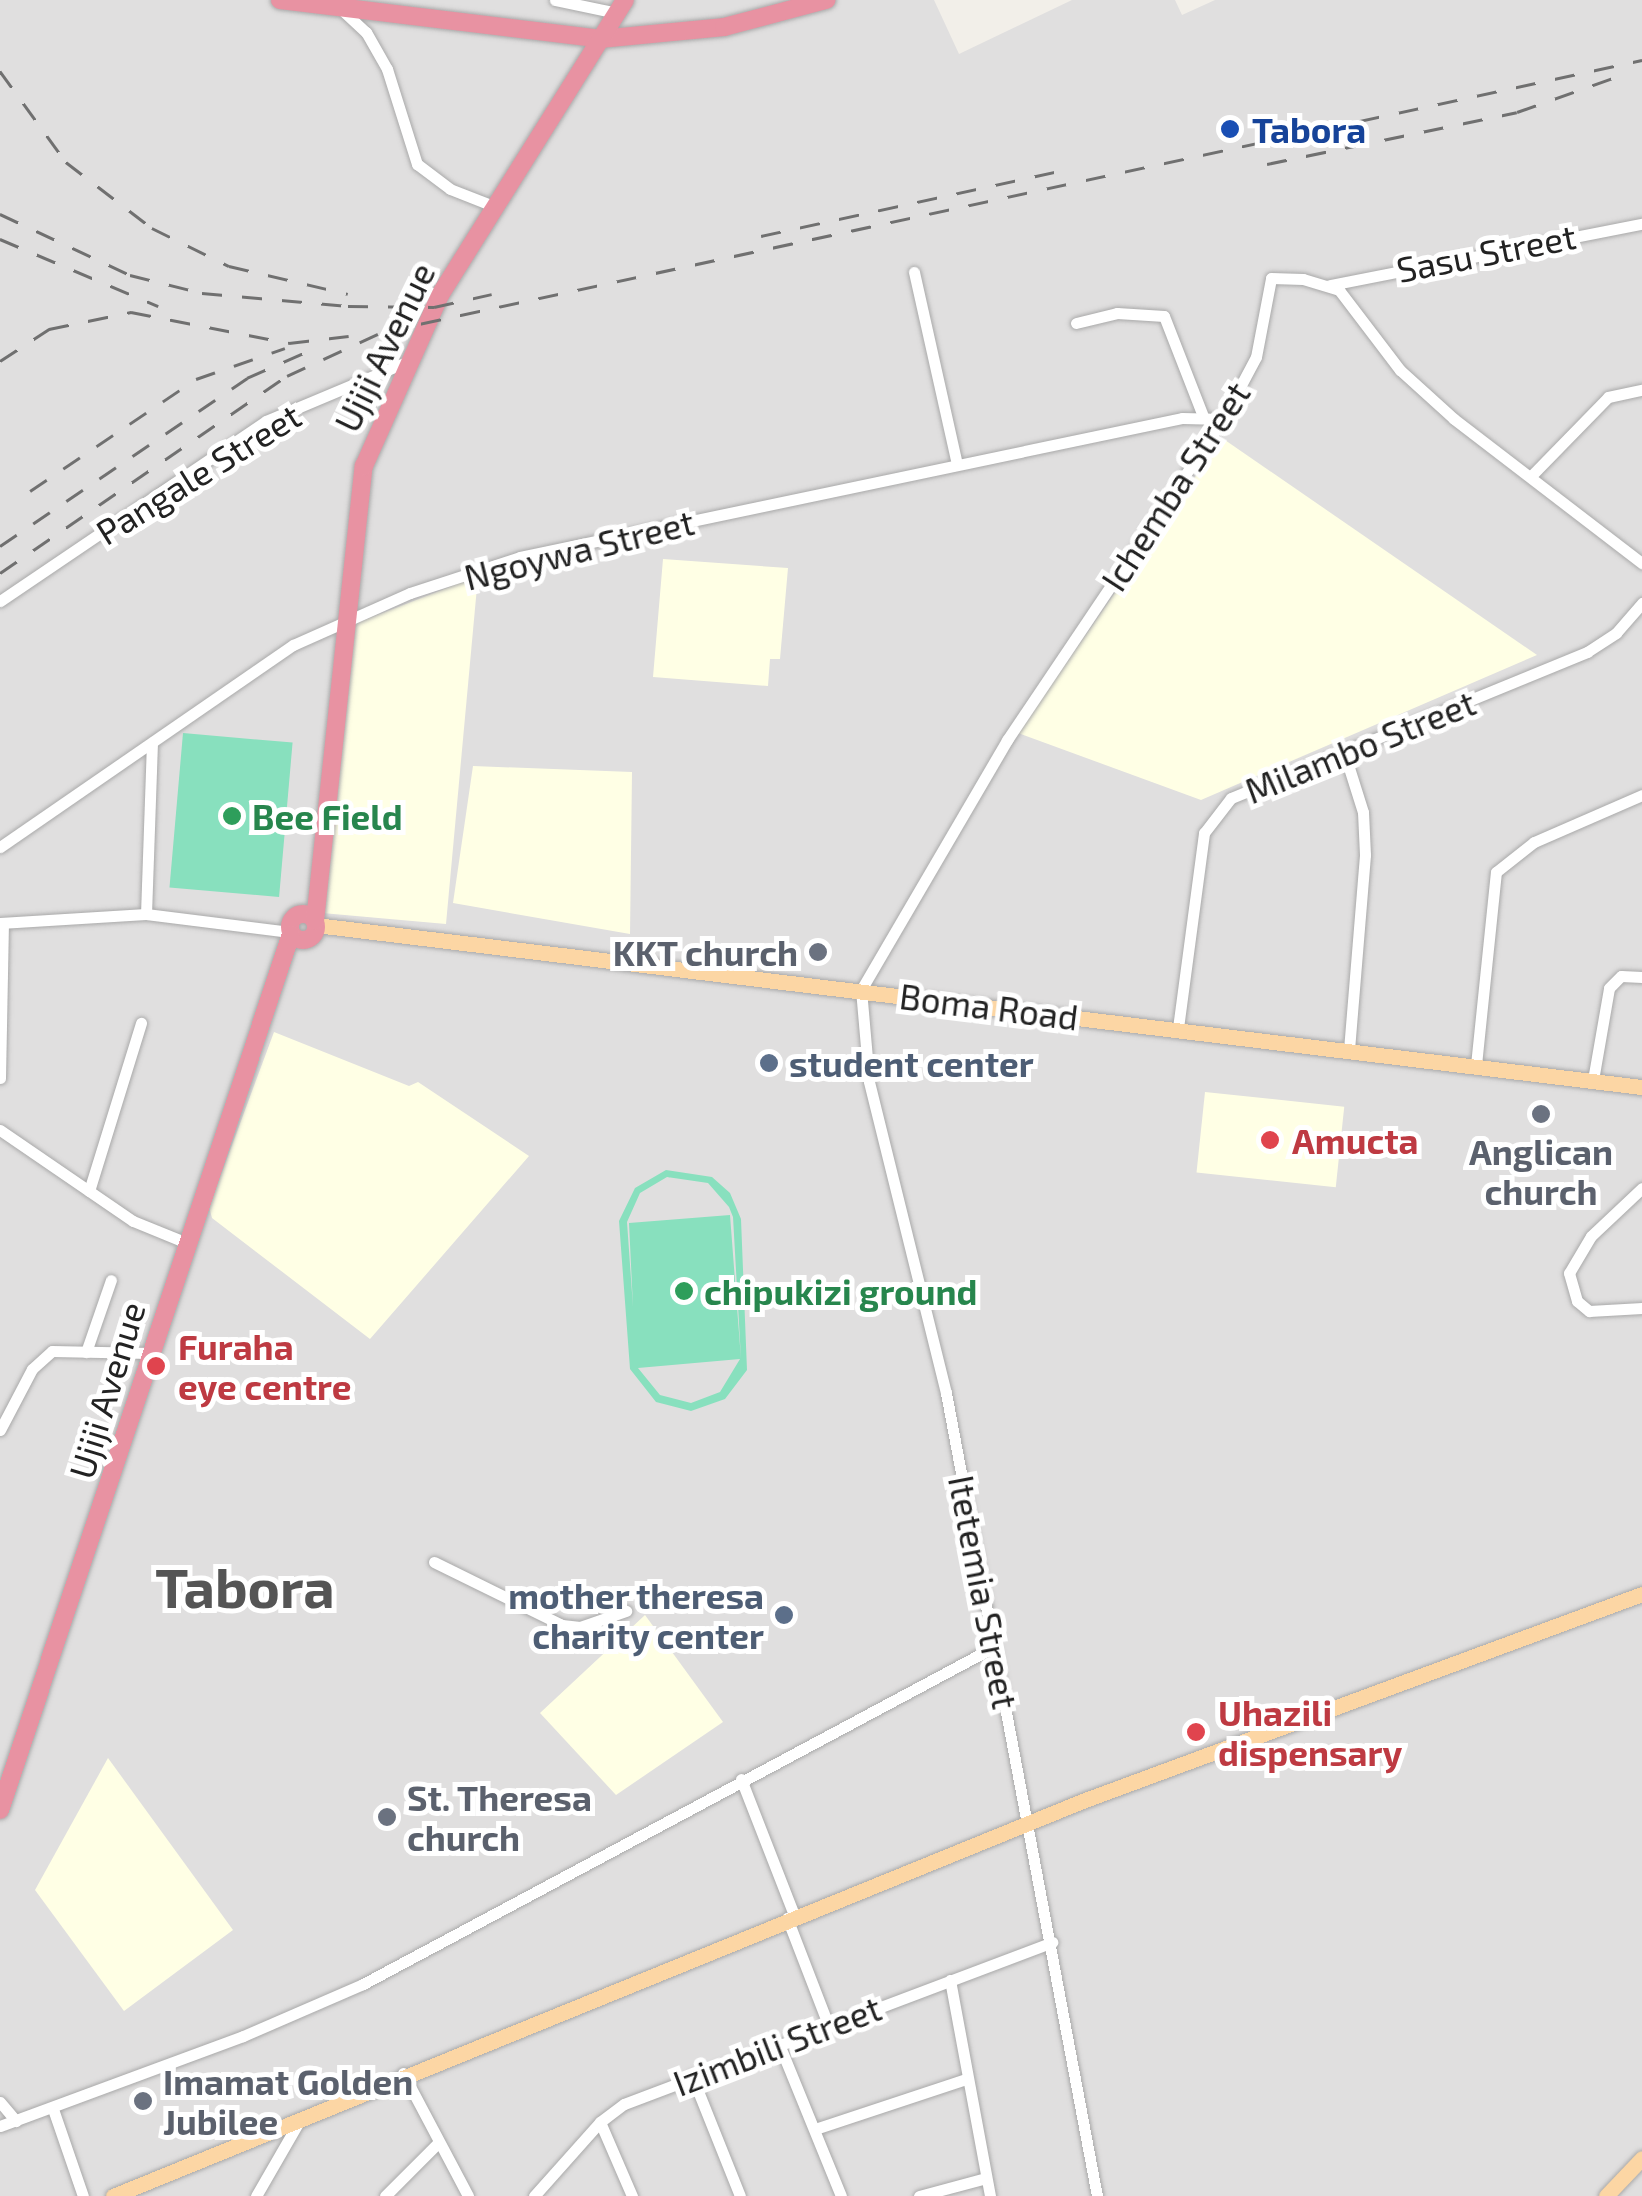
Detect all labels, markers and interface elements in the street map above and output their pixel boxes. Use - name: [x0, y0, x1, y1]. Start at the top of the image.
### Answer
- place label: Tabora: [1252, 108, 1366, 150]
- marker: Tabora: [1217, 116, 1243, 142]
- street label: Sasu Street: [1393, 214, 1579, 290]
- street label: Ujiji Avenue: [325, 255, 443, 439]
- street label: Ichemba Street: [1092, 374, 1258, 598]
- street label: Pangale Street: [88, 393, 308, 553]
- street label: Ngoywa Street: [460, 500, 698, 598]
- street label: Milambo Street: [1239, 681, 1481, 811]
- place label: Bee Field: [252, 795, 403, 837]
- marker: Bee Field: [221, 805, 243, 827]
- place label: KKT church: [612, 931, 798, 973]
- marker: KKT church: [807, 941, 829, 963]
- street label: Boma Road: [897, 974, 1081, 1038]
- place label: student center: [789, 1042, 1034, 1084]
- marker: student center: [758, 1052, 780, 1074]
- marker: Anglican church: [1530, 1103, 1552, 1125]
- place label: Amucta: [1292, 1119, 1419, 1161]
- marker: Amucta: [1257, 1127, 1283, 1153]
- place label: Anglican church: [1469, 1130, 1613, 1212]
- place label: chipukizi ground: [704, 1270, 977, 1312]
- marker: chipukizi ground: [673, 1280, 695, 1302]
- street label: Ujiji Avenue: [59, 1296, 153, 1484]
- place label: Furaha eye centre: [178, 1325, 351, 1407]
- marker: Furaha eye centre: [143, 1353, 169, 1379]
- street label: Itetemia Street: [941, 1472, 1027, 1712]
- district label: Tabora: [155, 1554, 335, 1620]
- place label: mother theresa charity center: [507, 1574, 764, 1656]
- marker: mother theresa charity center: [773, 1604, 795, 1626]
- place label: Uhazili dispensary: [1218, 1691, 1402, 1773]
- marker: Uhazili dispensary: [1183, 1719, 1209, 1745]
- place label: St. Theresa church: [407, 1776, 593, 1858]
- marker: St. Theresa church: [376, 1806, 398, 1828]
- street label: Izimbili Street: [667, 1986, 887, 2104]
- place label: Imamat Golden Jubilee: [163, 2060, 413, 2142]
- marker: Imamat Golden Jubilee: [132, 2090, 154, 2112]

